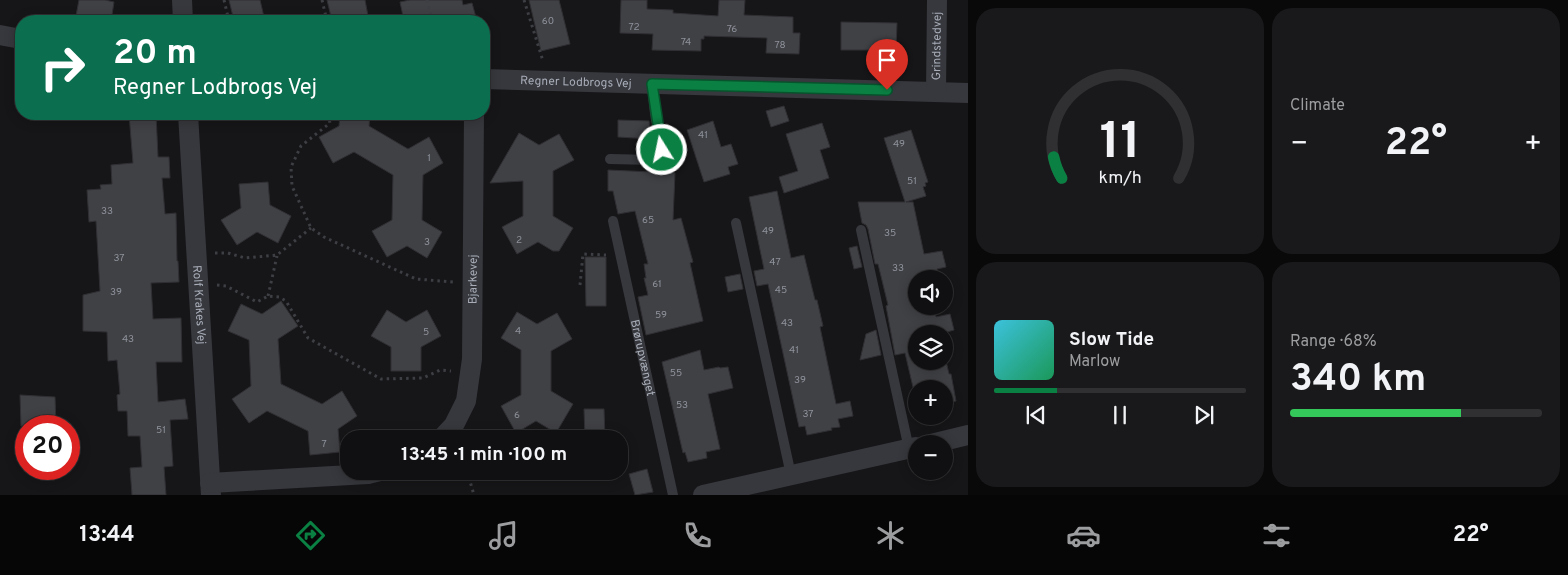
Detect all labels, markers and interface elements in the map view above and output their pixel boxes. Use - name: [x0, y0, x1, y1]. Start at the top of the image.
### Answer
- street label: Grindstedvej: [929, 12, 946, 80]
- house number: 60: [542, 15, 554, 28]
- house number: 72: [628, 21, 640, 34]
- house number: 76: [727, 23, 737, 36]
- text: 20 m: [113, 32, 197, 76]
- icon: right: [30, 35, 95, 100]
- house number: 74: [681, 36, 691, 49]
- house number: 78: [774, 39, 786, 52]
- pin: [866, 39, 908, 90]
- icon: arrive: [873, 46, 901, 74]
- street label: Regner Lodbrogs Vej: [520, 73, 632, 92]
- text: Regner Lodbrogs Vej: [113, 75, 317, 102]
- text: Climate: [1290, 96, 1345, 116]
- text: 11: [1099, 111, 1141, 177]
- text: 22°: [1385, 120, 1447, 169]
- position arrow: [635, 123, 687, 175]
- text: −: [1290, 127, 1308, 163]
- text: +: [1524, 127, 1542, 163]
- house number: 41: [698, 129, 708, 142]
- house number: 49: [893, 138, 905, 151]
- house number: 1: [427, 152, 431, 165]
- text: km/h: [1098, 167, 1142, 190]
- house number: 51: [907, 175, 917, 188]
- house number: 33: [101, 205, 113, 218]
- house number: 65: [642, 214, 654, 227]
- house number: 49: [762, 225, 774, 238]
- house number: 35: [884, 227, 896, 240]
- house number: 2: [516, 234, 522, 247]
- house number: 3: [424, 236, 430, 249]
- house number: 37: [113, 252, 125, 265]
- street label: Bjarkevej: [465, 254, 482, 304]
- house number: 47: [769, 256, 781, 269]
- house number: 33: [892, 262, 904, 275]
- street label: Rolf Krakes Vej: [188, 264, 209, 345]
- map controls: [908, 270, 953, 480]
- button: sound: [908, 270, 953, 315]
- house number: 61: [652, 278, 662, 291]
- house number: 45: [775, 284, 787, 297]
- house number: 39: [110, 286, 122, 299]
- house number: 59: [655, 309, 667, 322]
- house number: 43: [781, 317, 793, 330]
- street label: Brørupvænget: [626, 318, 658, 398]
- house number: 4: [515, 325, 521, 338]
- button: layers: [908, 325, 953, 370]
- house number: 5: [423, 326, 429, 339]
- text: Slow Tide: [1069, 328, 1154, 352]
- text: Range · 68%: [1290, 332, 1377, 352]
- house number: 43: [122, 333, 134, 346]
- house number: 41: [789, 344, 799, 357]
- text: Marlow: [1069, 352, 1121, 372]
- text: 340 km: [1290, 356, 1426, 405]
- house number: 55: [670, 367, 682, 380]
- house number: 39: [794, 374, 806, 387]
- button: +: [908, 380, 953, 425]
- house number: 53: [676, 399, 688, 412]
- icon: previous: [1022, 401, 1050, 429]
- icon: pause: [1106, 401, 1134, 429]
- icon: next: [1190, 401, 1218, 429]
- house number: 37: [802, 408, 814, 421]
- house number: 6: [514, 409, 520, 422]
- speed limit sign: 20: [15, 415, 80, 480]
- house number: 51: [156, 424, 166, 437]
- button: −: [908, 435, 953, 480]
- house number: 7: [321, 438, 327, 451]
- text: 13:45 · 1 min · 100 m: [401, 443, 567, 467]
- icon: directions: [293, 518, 328, 553]
- icon: music: [486, 518, 521, 553]
- icon: phone: [680, 518, 715, 553]
- icon: climate: [873, 518, 908, 553]
- icon: car: [1066, 518, 1101, 553]
- icon: filters: [1259, 518, 1294, 553]
- text: 13:44: [79, 522, 135, 549]
- text: 22°: [1453, 522, 1489, 549]

